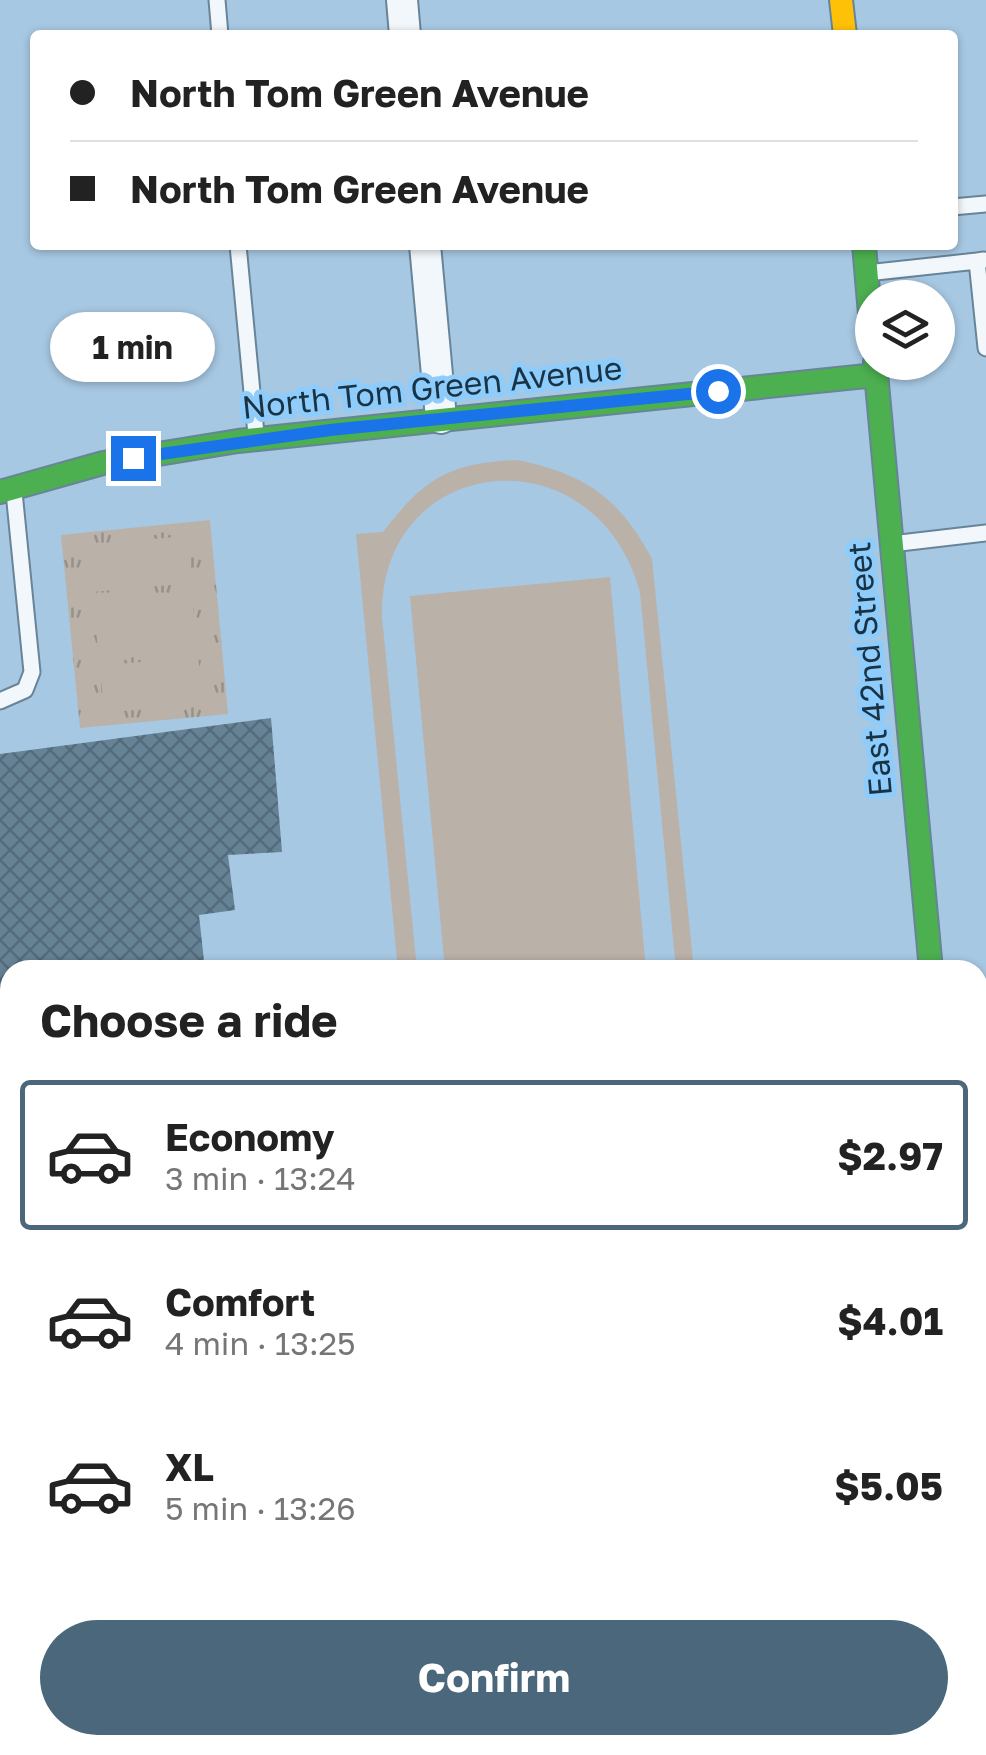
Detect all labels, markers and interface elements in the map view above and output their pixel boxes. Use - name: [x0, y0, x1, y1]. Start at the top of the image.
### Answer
- text: North Tom Green Avenue: [130, 70, 589, 115]
- text: North Tom Green Avenue: [130, 166, 589, 211]
- map controls: [855, 280, 955, 380]
- button: layers: [855, 280, 955, 380]
- callout: 1 min: [51, 313, 216, 383]
- text: 1 min: [92, 328, 173, 366]
- street label: North Tom Green Avenue: [240, 348, 624, 426]
- route start: [696, 369, 741, 414]
- route end: [111, 436, 156, 481]
- street label: East 42nd Street: [839, 540, 899, 798]
- text: Choose a ride: [40, 993, 338, 1047]
- icon: car: [45, 1110, 135, 1200]
- text: Economy: [165, 1114, 334, 1159]
- text: $2.97: [837, 1133, 943, 1178]
- text: 3 min · 13:24: [165, 1159, 356, 1197]
- icon: car: [45, 1275, 135, 1365]
- text: Comfort: [165, 1279, 315, 1324]
- text: $4.01: [837, 1298, 943, 1343]
- text: 4 min · 13:25: [165, 1324, 356, 1362]
- icon: car: [45, 1440, 135, 1530]
- text: XL: [165, 1444, 214, 1489]
- text: $5.05: [834, 1463, 943, 1508]
- text: 5 min · 13:26: [165, 1489, 356, 1527]
- button: Confirm: [40, 1620, 948, 1735]

